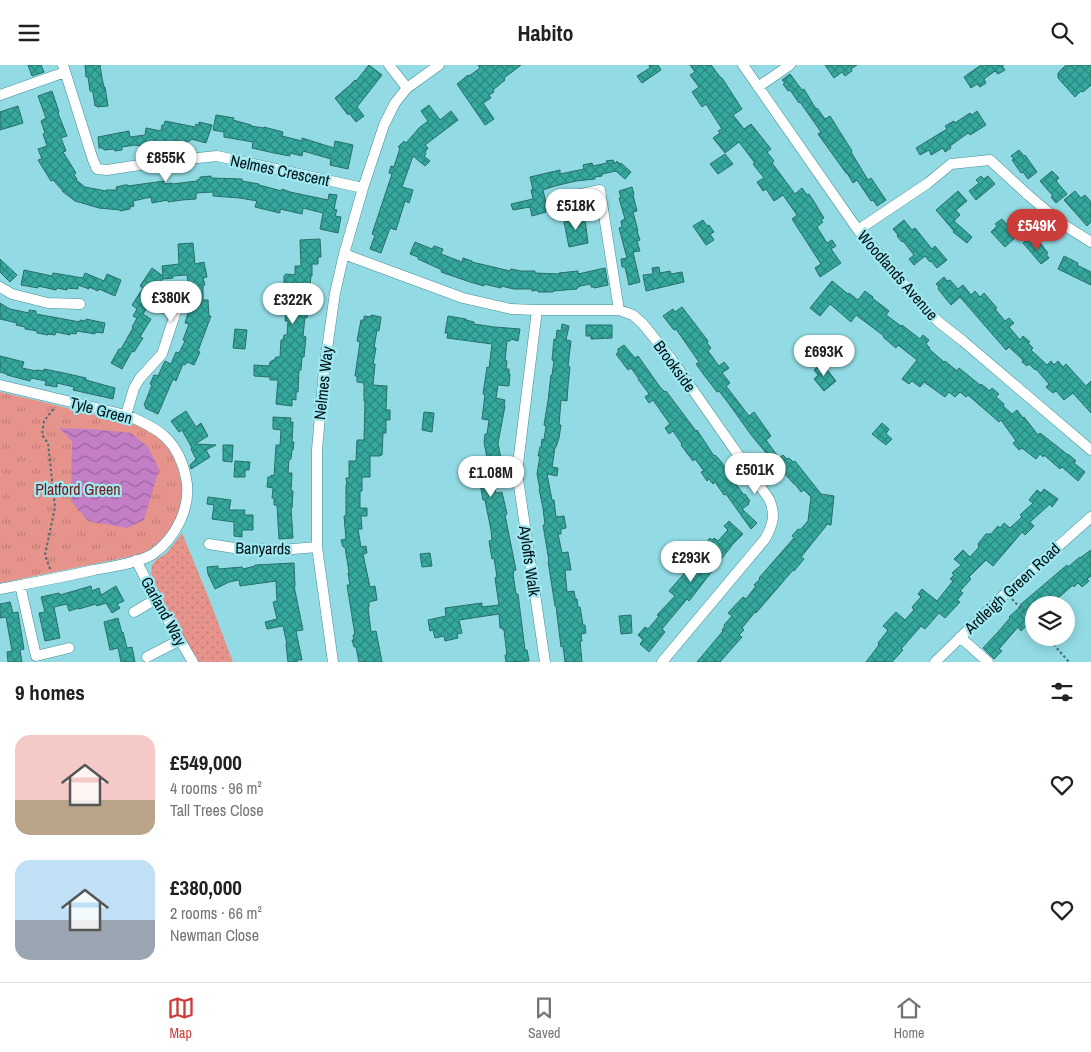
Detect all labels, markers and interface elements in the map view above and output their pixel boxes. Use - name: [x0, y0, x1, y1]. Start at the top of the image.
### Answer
- text: Habito: [517, 18, 574, 48]
- icon: menu: [15, 19, 43, 47]
- icon: search: [1048, 19, 1076, 47]
- pin: £855K: [131, 141, 201, 183]
- text: £855K: [147, 146, 185, 168]
- street label: Nelmes Crescent: [229, 149, 332, 191]
- pin: £518K: [541, 189, 611, 231]
- text: £518K: [557, 194, 595, 216]
- pin: £549K: [1002, 209, 1072, 251]
- text: £549K: [1018, 214, 1056, 236]
- street label: Woodlands Avenue: [853, 225, 943, 325]
- pin: £380K: [136, 281, 206, 323]
- pin: £322K: [258, 283, 328, 325]
- text: £380K: [152, 286, 190, 308]
- text: £322K: [274, 288, 312, 310]
- pin: £693K: [789, 335, 859, 377]
- street label: Brookside: [649, 336, 701, 396]
- text: £693K: [805, 340, 843, 362]
- street label: Nelmes Way: [308, 345, 338, 421]
- street label: Tyle Green: [67, 391, 135, 429]
- pin: £501K: [720, 453, 790, 495]
- pin: £1.08M: [450, 455, 532, 498]
- text: £501K: [736, 458, 774, 480]
- text: £1.08M: [469, 461, 513, 483]
- park label: Platford Green: [35, 478, 121, 500]
- street label: Ayloffs Walk: [514, 523, 546, 598]
- street label: Banyards: [235, 537, 291, 559]
- street label: Ardleigh Green Road: [958, 538, 1065, 639]
- pin: £293K: [656, 541, 726, 583]
- text: £293K: [672, 546, 710, 568]
- street label: Garland Way: [136, 572, 192, 650]
- map controls: [1025, 596, 1075, 646]
- button: layers: [1025, 596, 1075, 646]
- text: 9 homes: [15, 678, 85, 707]
- icon: filters: [1048, 678, 1076, 706]
- text: £549,000: [170, 748, 242, 777]
- icon: home: [55, 755, 115, 815]
- icon: heart: [1048, 771, 1076, 799]
- text: 4 rooms · 96 m²: [170, 777, 262, 799]
- text: Tall Trees Close: [170, 799, 264, 821]
- text: £380,000: [170, 873, 242, 902]
- icon: home: [55, 880, 115, 940]
- icon: heart: [1048, 896, 1076, 924]
- text: 2 rooms · 66 m²: [170, 902, 262, 924]
- text: Newman Close: [170, 924, 259, 946]
- tab: Map: [167, 994, 195, 1042]
- tab: Saved: [528, 994, 560, 1042]
- tab: Home: [894, 994, 924, 1042]

